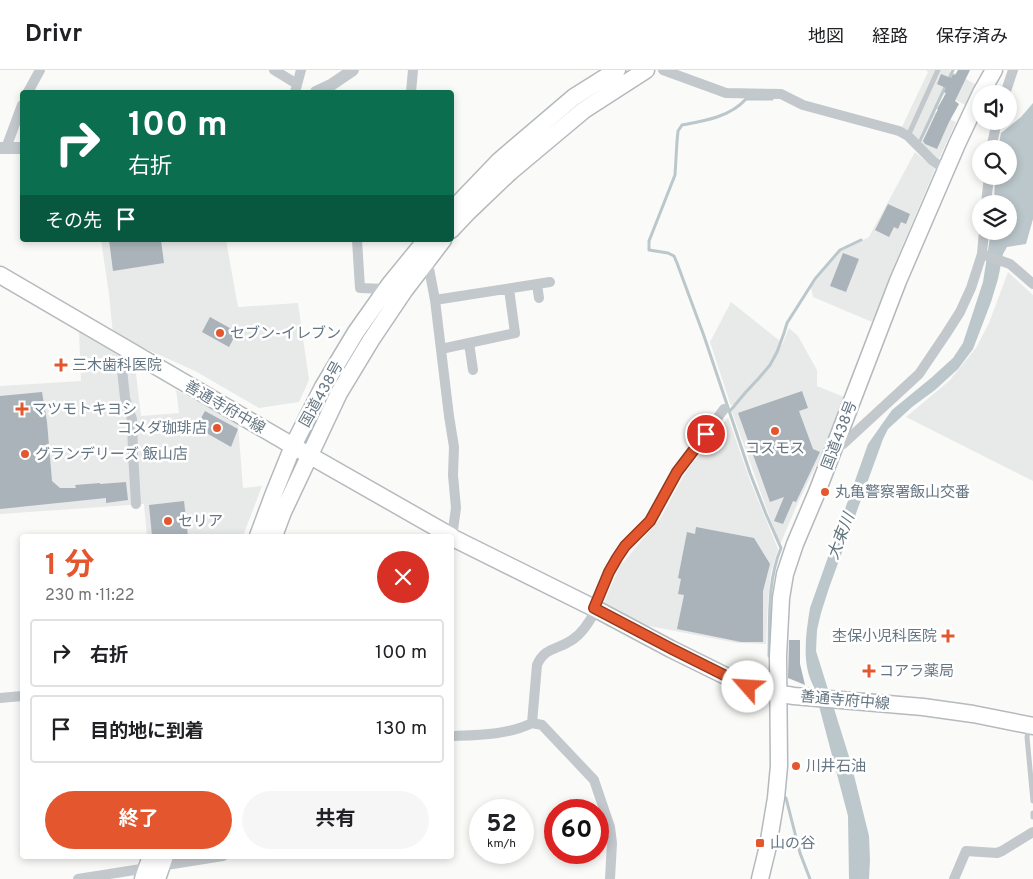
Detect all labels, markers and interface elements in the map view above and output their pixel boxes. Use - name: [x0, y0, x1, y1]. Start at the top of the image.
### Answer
- text: Drivr: [25, 20, 82, 50]
- text: 地図: [808, 26, 844, 49]
- text: 経路: [872, 26, 908, 49]
- text: 保存済み: [936, 26, 1008, 49]
- map controls: [972, 85, 1017, 240]
- button: sound: [972, 85, 1017, 130]
- text: 100 m: [128, 104, 228, 148]
- icon: right: [45, 110, 110, 175]
- button: search: [972, 140, 1017, 185]
- text: 右折: [128, 154, 172, 181]
- button: layers: [972, 195, 1017, 240]
- icon: arrive: [112, 205, 140, 233]
- text: その先: [45, 210, 102, 234]
- place label: セブン-イレブン: [230, 325, 341, 344]
- marker: セブン-イレブン: [214, 327, 226, 339]
- place label: 三木歯科医院: [72, 357, 162, 376]
- marker: 三木歯科医院: [54, 358, 68, 372]
- street label: 国道438号: [296, 358, 348, 431]
- street label: 善通寺府中線: [181, 378, 268, 439]
- street label: 国道438号: [819, 398, 862, 473]
- place label: マツモトキヨシ: [32, 401, 137, 420]
- marker: マツモトキヨシ: [16, 403, 28, 415]
- pin: [685, 413, 727, 455]
- place label: コメダ珈琲店: [117, 420, 207, 439]
- icon: arrive: [692, 420, 720, 448]
- marker: コメダ珈琲店: [211, 422, 223, 434]
- marker: コスモス: [769, 425, 781, 437]
- place label: コスモス: [745, 440, 805, 459]
- place label: グランデリーズ 飯山店: [35, 446, 188, 465]
- marker: グランデリーズ 飯山店: [19, 448, 31, 460]
- place label: 丸亀警察署飯山交番: [835, 484, 970, 503]
- marker: 丸亀警察署飯山交番: [819, 486, 831, 498]
- water label: 大束川: [824, 509, 861, 563]
- place label: セリア: [178, 513, 223, 532]
- marker: セリア: [162, 515, 174, 527]
- text: 1 分: [45, 548, 95, 585]
- button: close: [377, 551, 429, 603]
- text: 230 m · 11:22: [45, 586, 135, 606]
- place label: 杢保小児科医院: [832, 628, 937, 647]
- marker: 杢保小児科医院: [941, 629, 955, 643]
- icon: right: [47, 639, 75, 667]
- text: 100 m: [375, 641, 427, 665]
- text: 右折: [90, 644, 128, 668]
- position arrow: [721, 660, 773, 712]
- place label: コアラ薬局: [879, 663, 954, 682]
- marker: コアラ薬局: [863, 665, 875, 677]
- street label: 善通寺府中線: [799, 688, 891, 715]
- icon: arrive: [47, 715, 75, 743]
- text: 130 m: [376, 717, 427, 741]
- text: 目的地に到着: [90, 720, 204, 744]
- place label: 川井石油: [806, 757, 866, 777]
- marker: 川井石油: [790, 760, 802, 772]
- button: 終了: [45, 791, 232, 849]
- button: 共有: [242, 791, 429, 849]
- speed limit sign: 60: [544, 799, 609, 864]
- text: 52: [486, 809, 517, 841]
- place label: 山の谷: [770, 835, 815, 854]
- text: km/h: [487, 836, 516, 852]
- marker: 山の谷: [754, 837, 766, 849]

